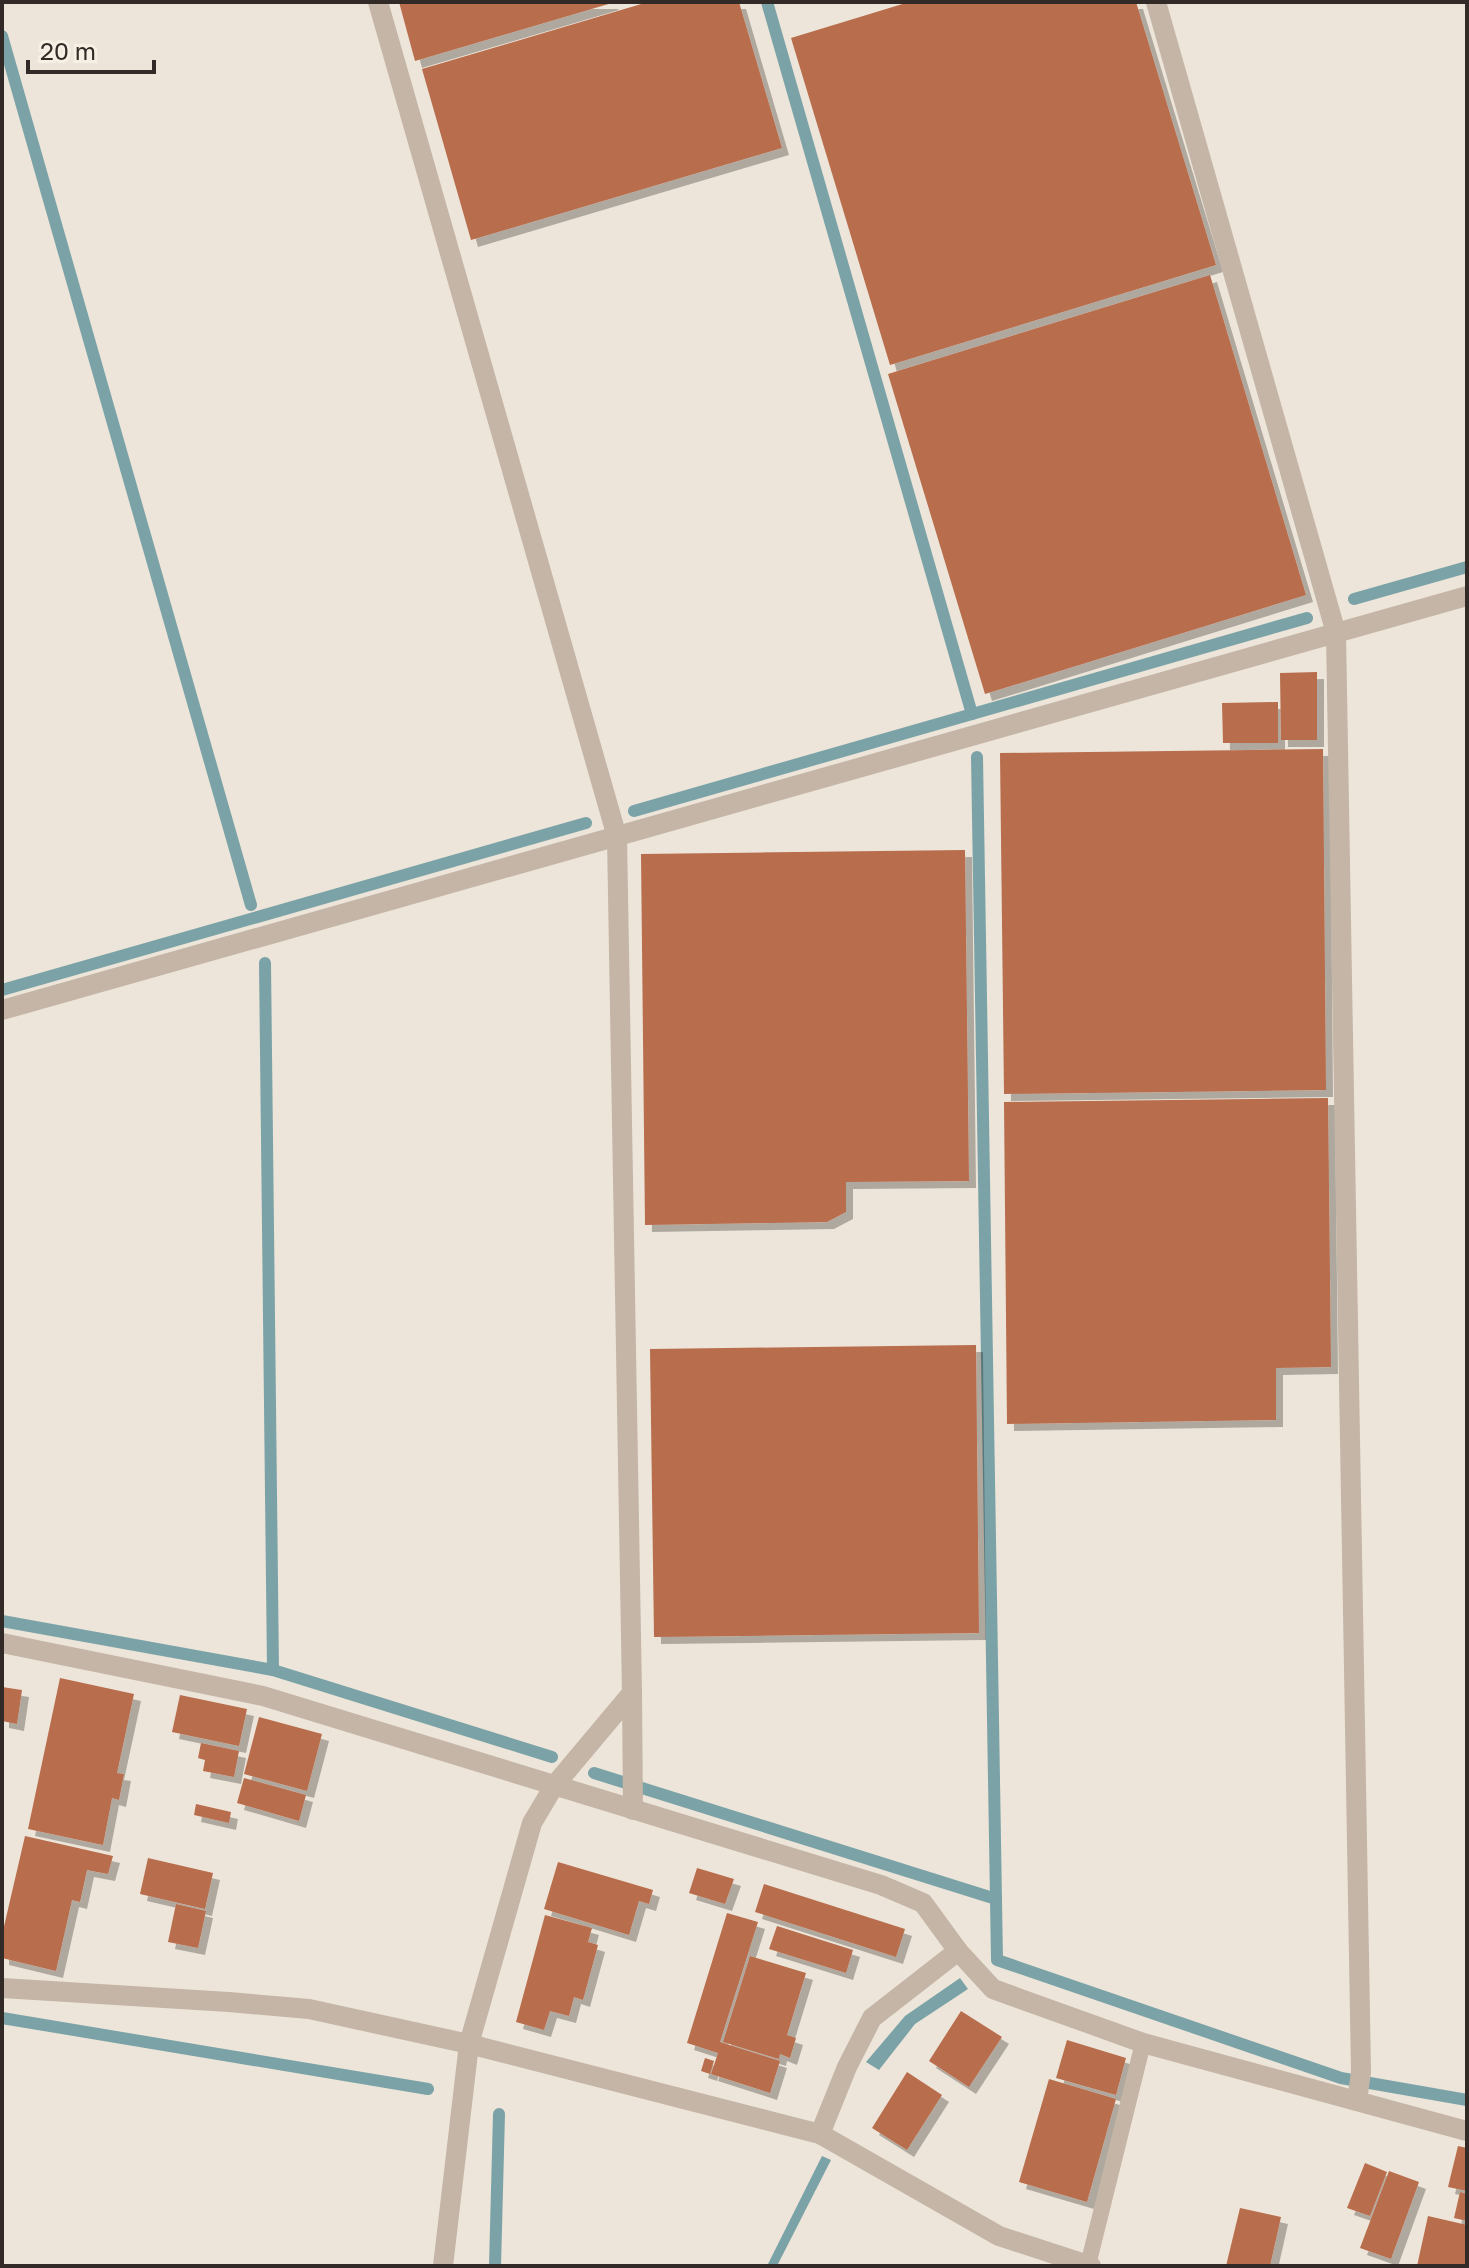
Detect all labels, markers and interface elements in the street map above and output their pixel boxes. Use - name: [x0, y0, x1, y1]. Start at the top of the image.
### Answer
- scale bar: [28, 24, 154, 74]
- text: 20 m: [40, 36, 96, 65]

